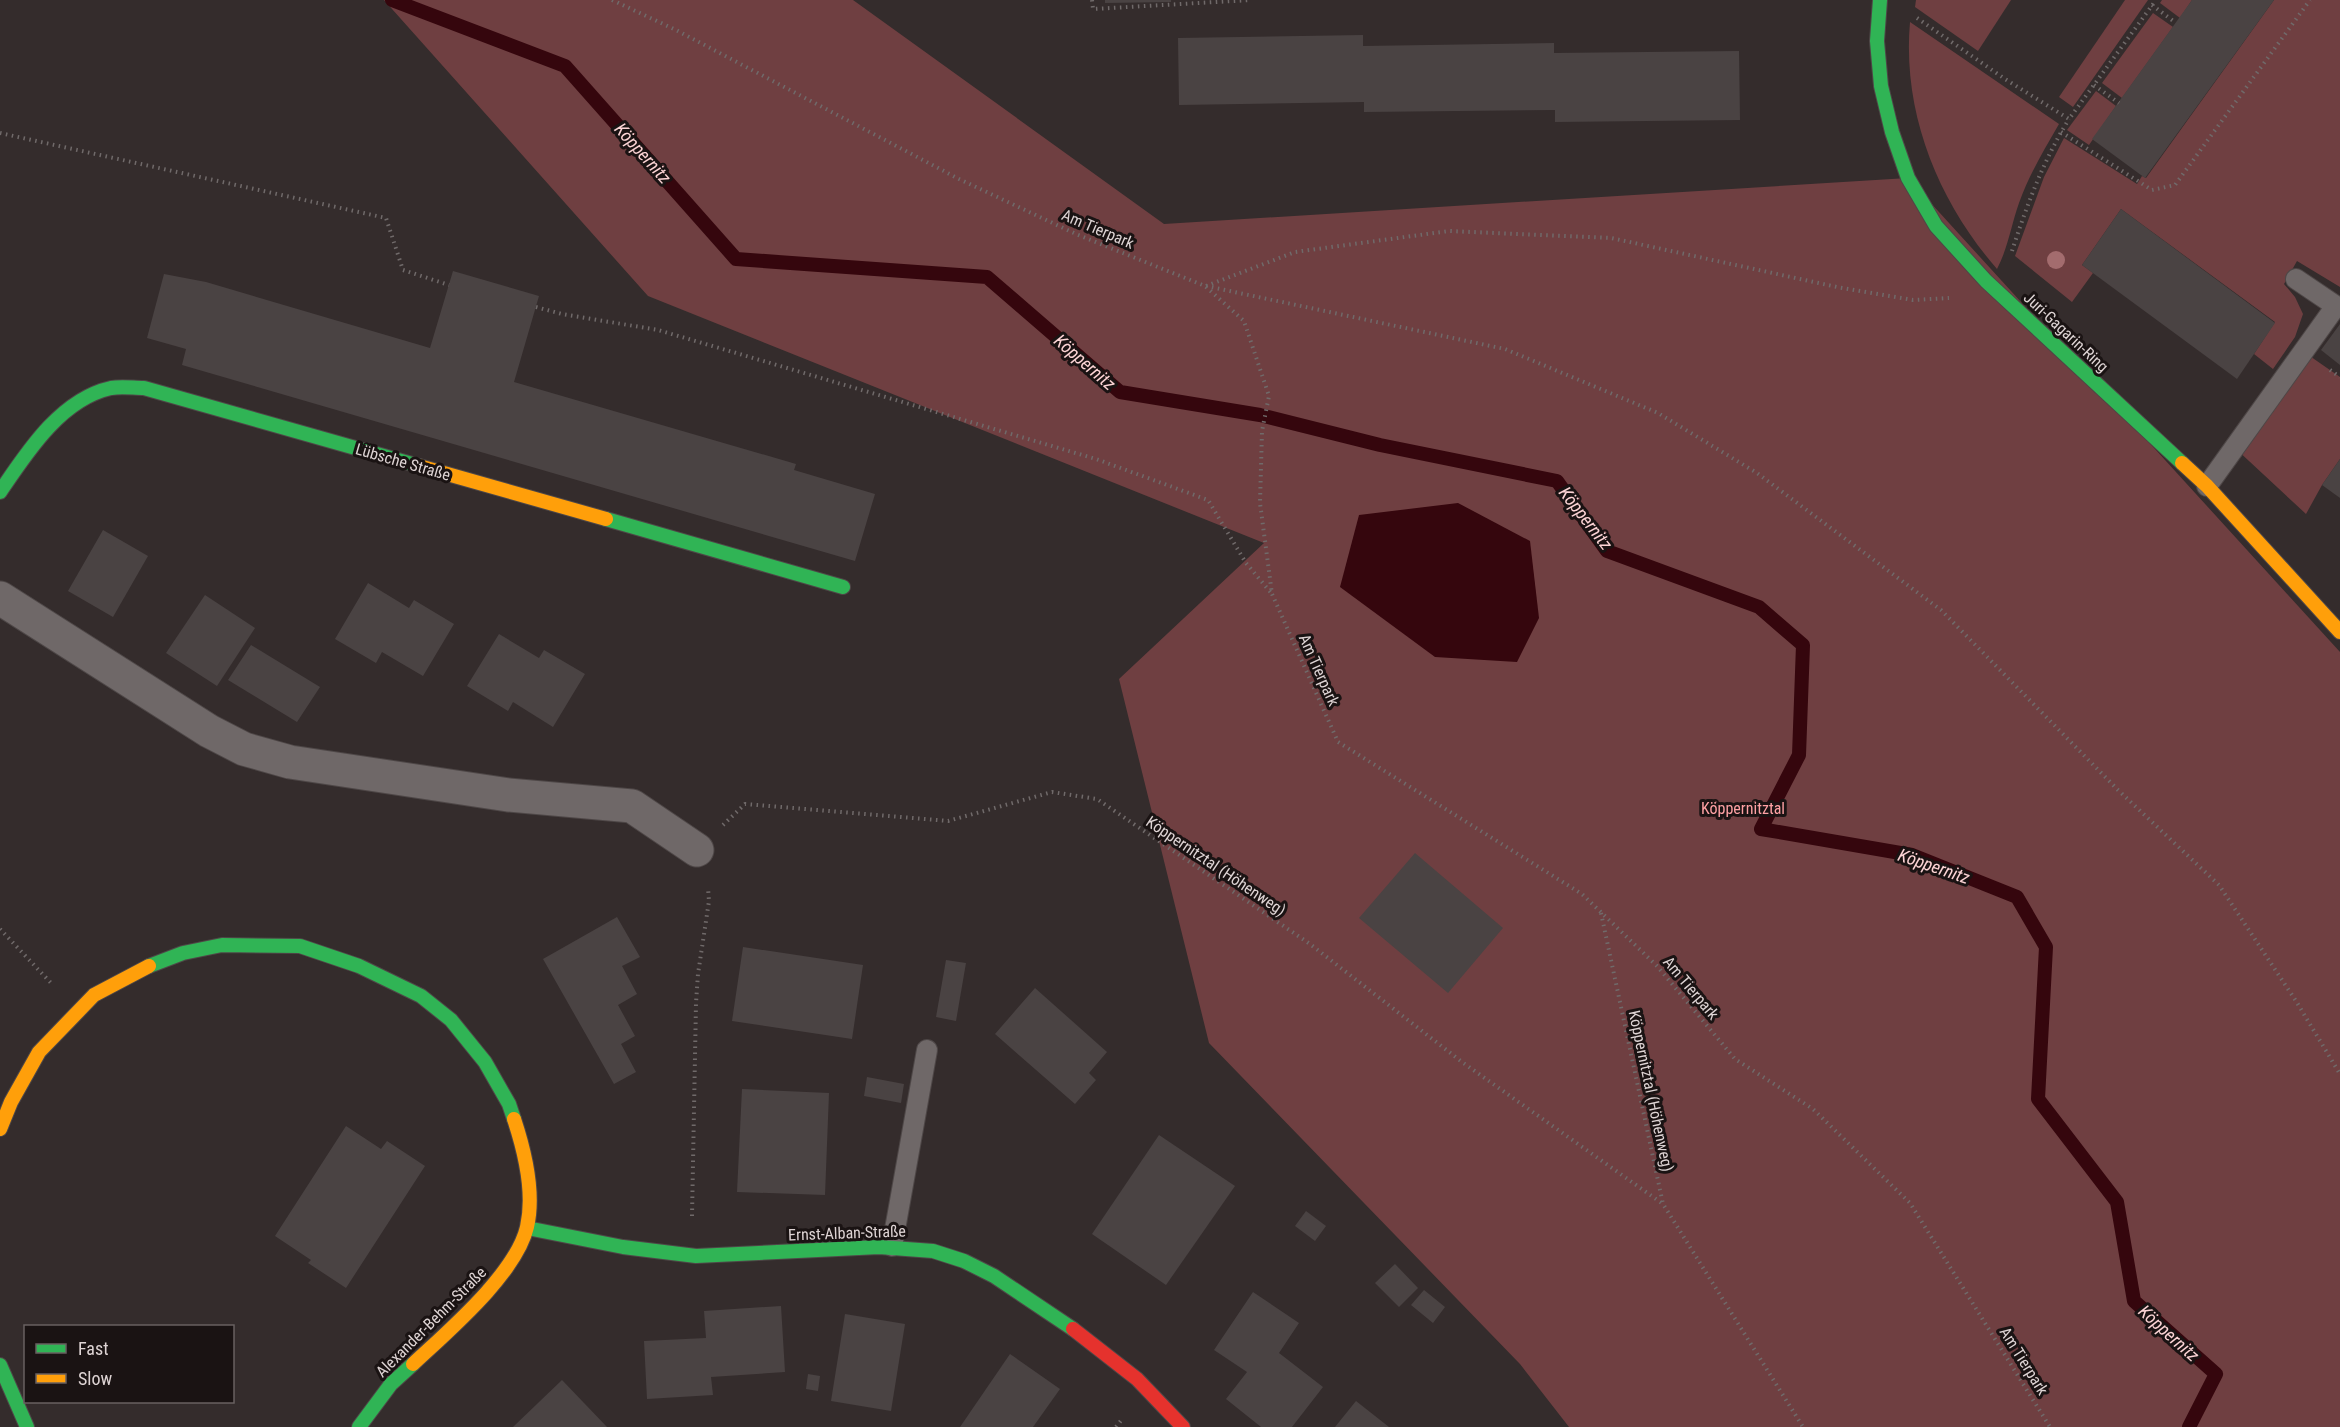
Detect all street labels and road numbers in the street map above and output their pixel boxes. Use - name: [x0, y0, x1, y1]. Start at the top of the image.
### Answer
- street label: Am Tierpark: [1059, 205, 1138, 253]
- street label: Juri-Gagarin-Ring: [2020, 288, 2112, 376]
- street label: Lübsche Straße: [353, 439, 453, 485]
- street label: Am Tierpark: [1295, 631, 1344, 710]
- street label: Köppernitztal (Höhenweg): [1143, 812, 1289, 920]
- street label: Am Tierpark: [1659, 953, 1723, 1024]
- street label: Köppernitztal (Höhenweg): [1625, 1009, 1677, 1173]
- street label: Ernst-Alban-Straße: [788, 1221, 906, 1245]
- street label: Alexander-Behm-Straße: [372, 1263, 490, 1381]
- street label: Am Tierpark: [1996, 1323, 2053, 1399]

